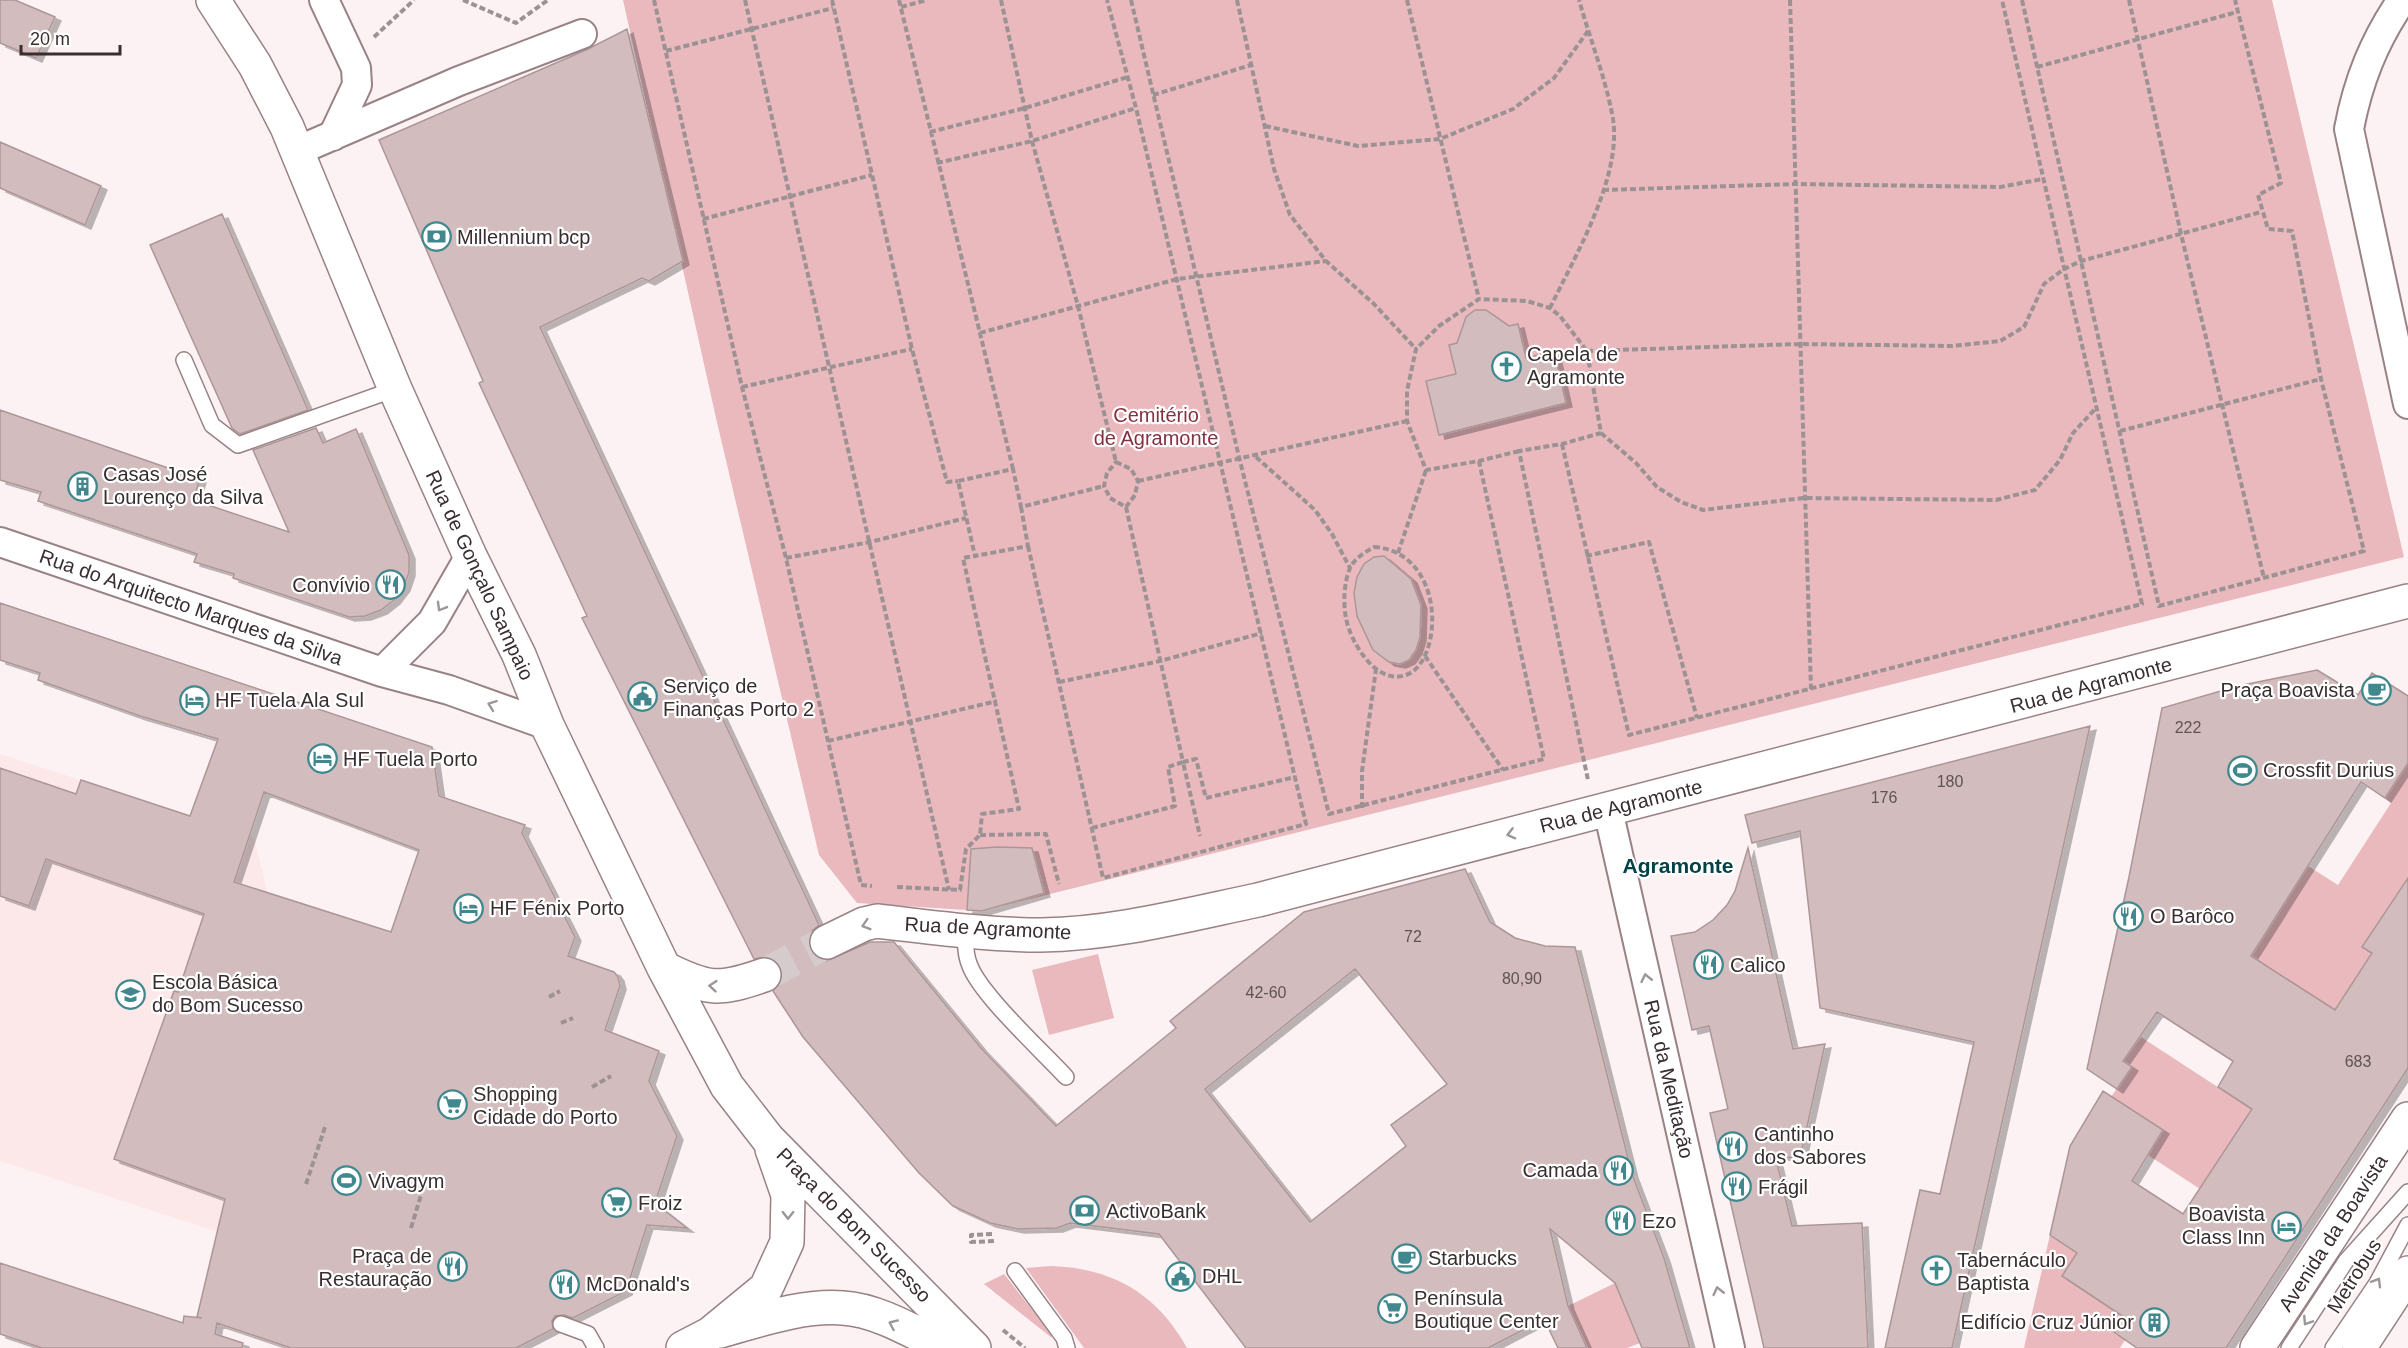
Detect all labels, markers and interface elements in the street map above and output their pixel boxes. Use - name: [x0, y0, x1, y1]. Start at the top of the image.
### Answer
- scale bar: [21, 18, 120, 56]
- text: 20 m: [30, 29, 70, 49]
- bank icon: Millennium bcp: [420, 221, 452, 253]
- place label: Millennium bcp: [457, 226, 590, 248]
- place label: Capela de Agramonte: [1527, 343, 1625, 388]
- church icon: Capela de Agramonte: [1490, 350, 1522, 382]
- park label: Cemitério de Agramonte: [1094, 404, 1218, 449]
- place label: Casas José Lourenço da Silva: [103, 463, 264, 508]
- street label: Rua de Gonçalo Sampaio: [422, 467, 538, 683]
- building icon: Casas José Lourenço da Silva: [66, 470, 98, 502]
- street label: Rua do Arquitecto Marques da Silva: [37, 545, 346, 670]
- restaurant icon: Convívio: [375, 569, 407, 601]
- place label: Convívio: [292, 574, 370, 596]
- one-way arrow: [437, 600, 448, 611]
- street label: Rua de Agramonte: [2008, 653, 2174, 717]
- cafe icon: Praça Boavista: [2360, 674, 2392, 706]
- place label: Serviço de Finanças Porto 2: [663, 675, 814, 720]
- place label: Praça Boavista: [2220, 679, 2356, 701]
- public building icon: Serviço de Finanças Porto 2: [626, 681, 658, 713]
- hotel icon: HF Tuela Ala Sul: [178, 684, 210, 716]
- place label: HF Tuela Ala Sul: [215, 689, 364, 711]
- one-way arrow: [487, 700, 498, 713]
- house number: 222: [2175, 719, 2201, 736]
- hotel icon: HF Tuela Porto: [306, 743, 338, 775]
- place label: HF Tuela Porto: [343, 748, 478, 770]
- sports icon: Crossfit Durius: [2226, 754, 2258, 786]
- place label: Crossfit Durius: [2263, 759, 2394, 781]
- house number: 180: [1937, 773, 1963, 790]
- street label: Rua de Agramonte: [1537, 775, 1705, 837]
- house number: 176: [1871, 789, 1897, 806]
- one-way arrow: [1506, 826, 1516, 839]
- district label: Agramonte: [1623, 854, 1733, 877]
- hotel icon: HF Fénix Porto: [453, 892, 485, 924]
- place label: HF Fénix Porto: [490, 897, 624, 919]
- restaurant icon: O Barôco: [2113, 900, 2145, 932]
- place label: O Barôco: [2150, 905, 2234, 927]
- street label: Rua de Agramonte: [904, 913, 1072, 943]
- one-way arrow: [861, 918, 872, 930]
- house number: 72: [1404, 928, 1422, 945]
- restaurant icon: Calico: [1693, 949, 1725, 981]
- place label: Calico: [1730, 954, 1786, 976]
- house number: 80,90: [1502, 970, 1542, 987]
- place label: Escola Básica do Bom Sucesso: [152, 971, 303, 1016]
- one-way arrow: [1641, 973, 1654, 983]
- school or university icon: Escola Básica do Bom Sucesso: [115, 978, 147, 1010]
- one-way arrow: [709, 980, 718, 993]
- house number: 42-60: [1246, 984, 1287, 1001]
- street label: Rua da Meditação: [1640, 997, 1698, 1161]
- house number: 683: [2345, 1053, 2371, 1070]
- place label: Shopping Cidade do Porto: [473, 1083, 618, 1128]
- supermarket icon: Shopping Cidade do Porto: [436, 1089, 468, 1121]
- place label: Cantinho dos Sabores: [1754, 1123, 1866, 1168]
- restaurant icon: Cantinho dos Sabores: [1717, 1130, 1749, 1162]
- street label: Praça do Bom Sucesso: [772, 1143, 936, 1307]
- street label: Avenida da Boavista: [2274, 1150, 2392, 1315]
- restaurant icon: Camada: [1603, 1154, 1635, 1186]
- place label: Camada: [1522, 1159, 1599, 1181]
- sports icon: Vivagym: [331, 1165, 363, 1197]
- place label: Vivagym: [368, 1170, 444, 1192]
- restaurant icon: Frágil: [1721, 1171, 1753, 1203]
- place label: Frágil: [1758, 1176, 1808, 1198]
- supermarket icon: Froiz: [601, 1187, 633, 1219]
- place label: Froiz: [638, 1192, 682, 1214]
- bank icon: ActivoBank: [1069, 1195, 1101, 1227]
- place label: ActivoBank: [1106, 1200, 1207, 1222]
- place label: Boavista Class Inn: [2182, 1203, 2266, 1248]
- restaurant icon: Ezo: [1605, 1205, 1637, 1237]
- one-way arrow: [781, 1210, 794, 1219]
- place label: Ezo: [1642, 1210, 1676, 1232]
- hotel icon: Boavista Class Inn: [2270, 1210, 2302, 1242]
- street label: Metrobus: [2323, 1235, 2385, 1317]
- cafe icon: Starbucks: [1391, 1242, 1423, 1274]
- place label: Praça de Restauração: [319, 1245, 432, 1290]
- place label: Starbucks: [1428, 1247, 1517, 1269]
- place label: Tabernáculo Baptista: [1957, 1249, 2066, 1294]
- restaurant icon: Praça de Restauração: [437, 1251, 469, 1283]
- church icon: Tabernáculo Baptista: [1920, 1255, 1952, 1287]
- public building icon: DHL: [1165, 1260, 1197, 1292]
- place label: DHL: [1202, 1265, 1242, 1287]
- restaurant icon: McDonald's: [549, 1268, 581, 1300]
- place label: McDonald's: [586, 1273, 690, 1295]
- one-way arrow: [2370, 1278, 2382, 1288]
- one-way arrow: [1712, 1286, 1725, 1296]
- place label: Península Boutique Center: [1414, 1287, 1559, 1332]
- supermarket icon: Península Boutique Center: [1377, 1293, 1409, 1325]
- building icon: Edifício Cruz Júnior: [2139, 1306, 2171, 1338]
- place label: Edifício Cruz Júnior: [1961, 1311, 2134, 1333]
- one-way arrow: [2303, 1314, 2314, 1325]
- one-way arrow: [888, 1319, 899, 1331]

